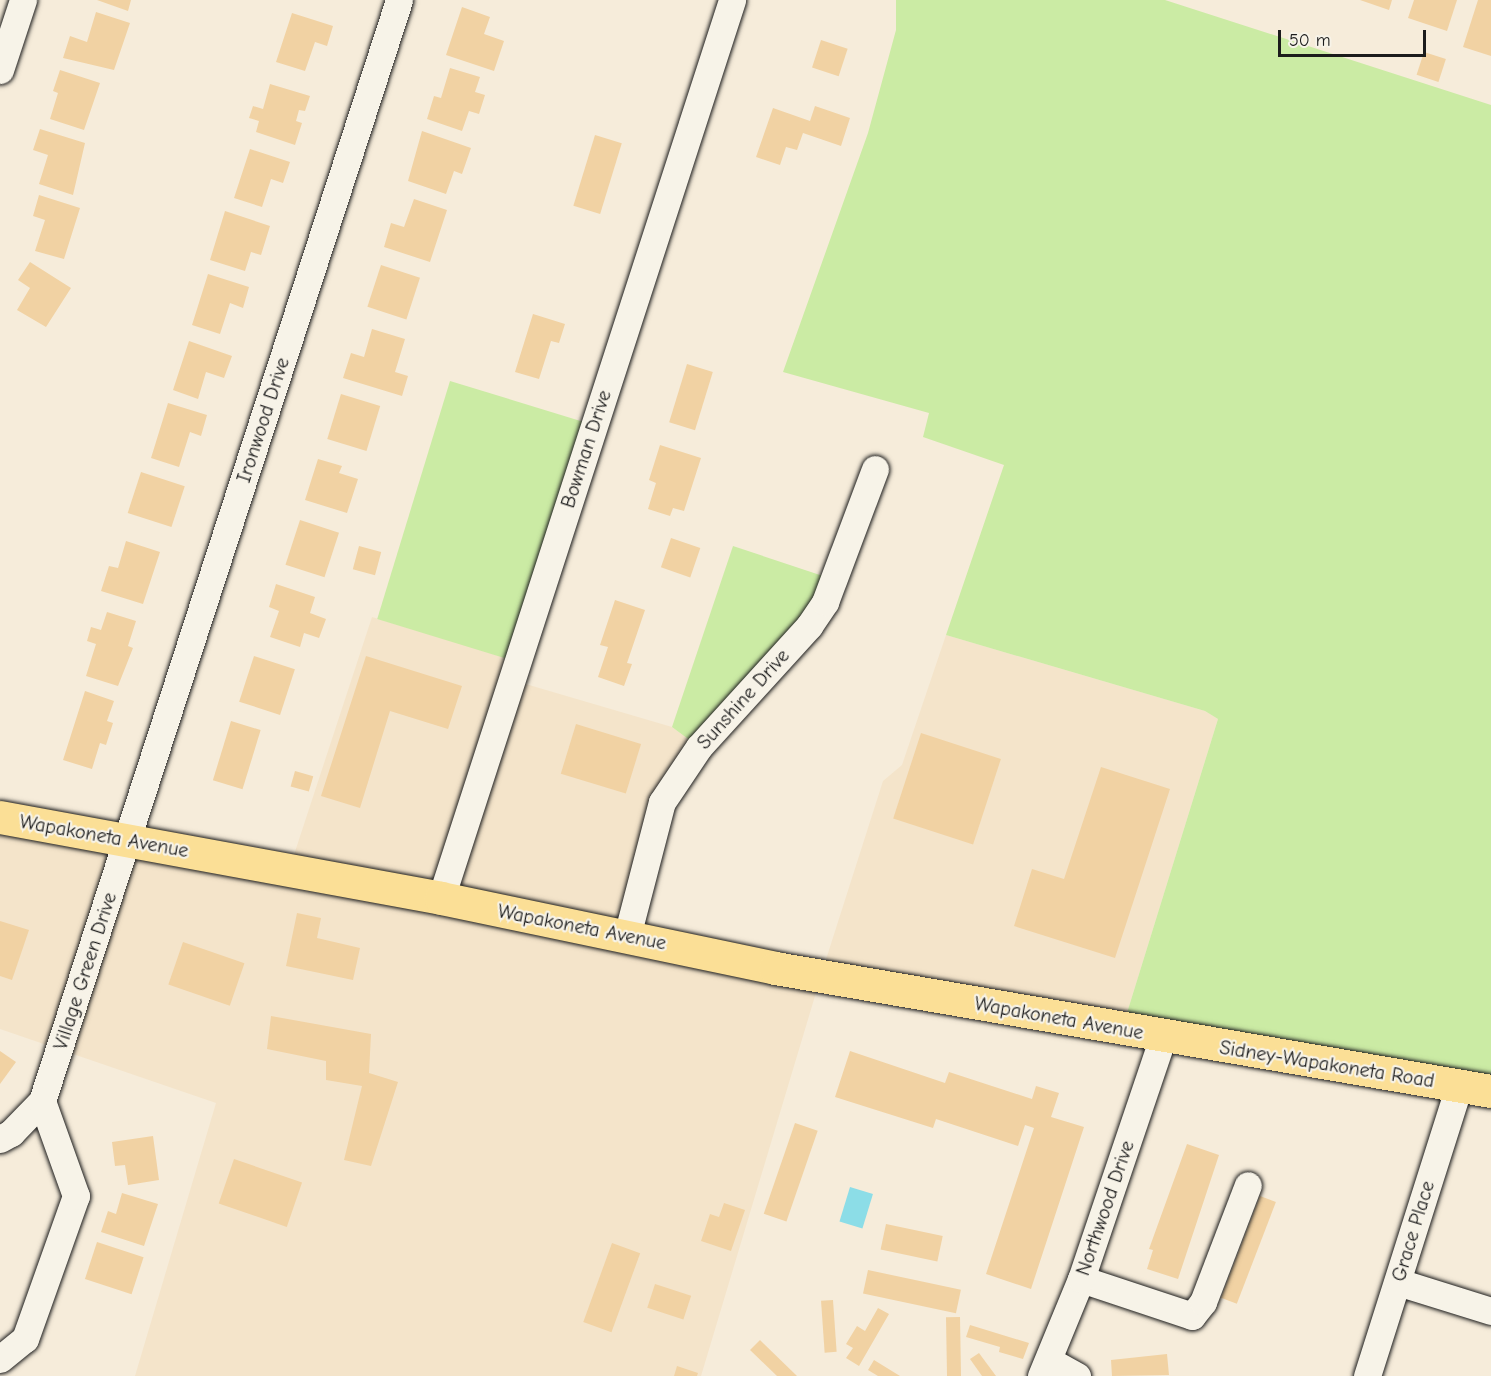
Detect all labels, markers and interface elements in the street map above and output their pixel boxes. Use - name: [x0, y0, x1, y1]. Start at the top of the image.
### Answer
- scale bar: [1281, 18, 1430, 56]
- text: 50 m: [1289, 30, 1331, 51]
- street label: Ironwood Drive: [231, 354, 295, 486]
- street label: Bowman Drive: [556, 387, 616, 511]
- street label: Sunshine Drive: [692, 644, 794, 754]
- street label: Wapakoneta Avenue: [18, 809, 190, 863]
- street label: Village Green Drive: [48, 889, 122, 1053]
- street label: Wapakoneta Avenue: [496, 899, 668, 955]
- street label: Wapakoneta Avenue: [973, 991, 1145, 1045]
- street label: Sidney-Wapakoneta Road: [1218, 1035, 1436, 1093]
- street label: Northwood Drive: [1071, 1137, 1139, 1279]
- street label: Grace Place: [1386, 1178, 1440, 1284]

